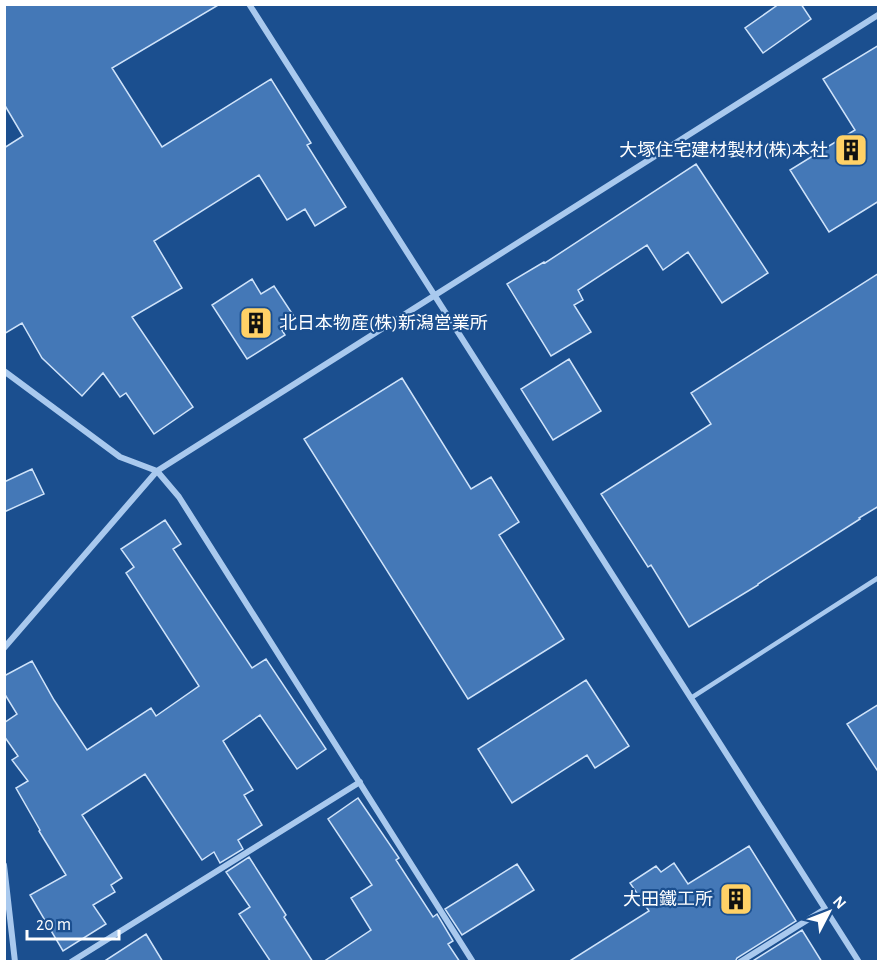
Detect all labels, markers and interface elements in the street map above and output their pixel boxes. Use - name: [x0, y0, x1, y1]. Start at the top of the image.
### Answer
- building icon: 大塚住宅建材製材(株)本社: [833, 132, 869, 168]
- place label: 大塚住宅建材製材(株)本社: [619, 140, 828, 160]
- building icon: 北日本物産(株)新潟営業所: [238, 305, 274, 341]
- place label: 北日本物産(株)新潟営業所: [279, 313, 488, 333]
- building icon: 大田鐵工所: [718, 881, 754, 917]
- north arrow: [799, 882, 859, 942]
- place label: 大田鐵工所: [623, 890, 713, 909]
- text: N: [830, 893, 849, 912]
- scale bar: [27, 903, 118, 941]
- text: 20 m: [36, 916, 71, 934]

